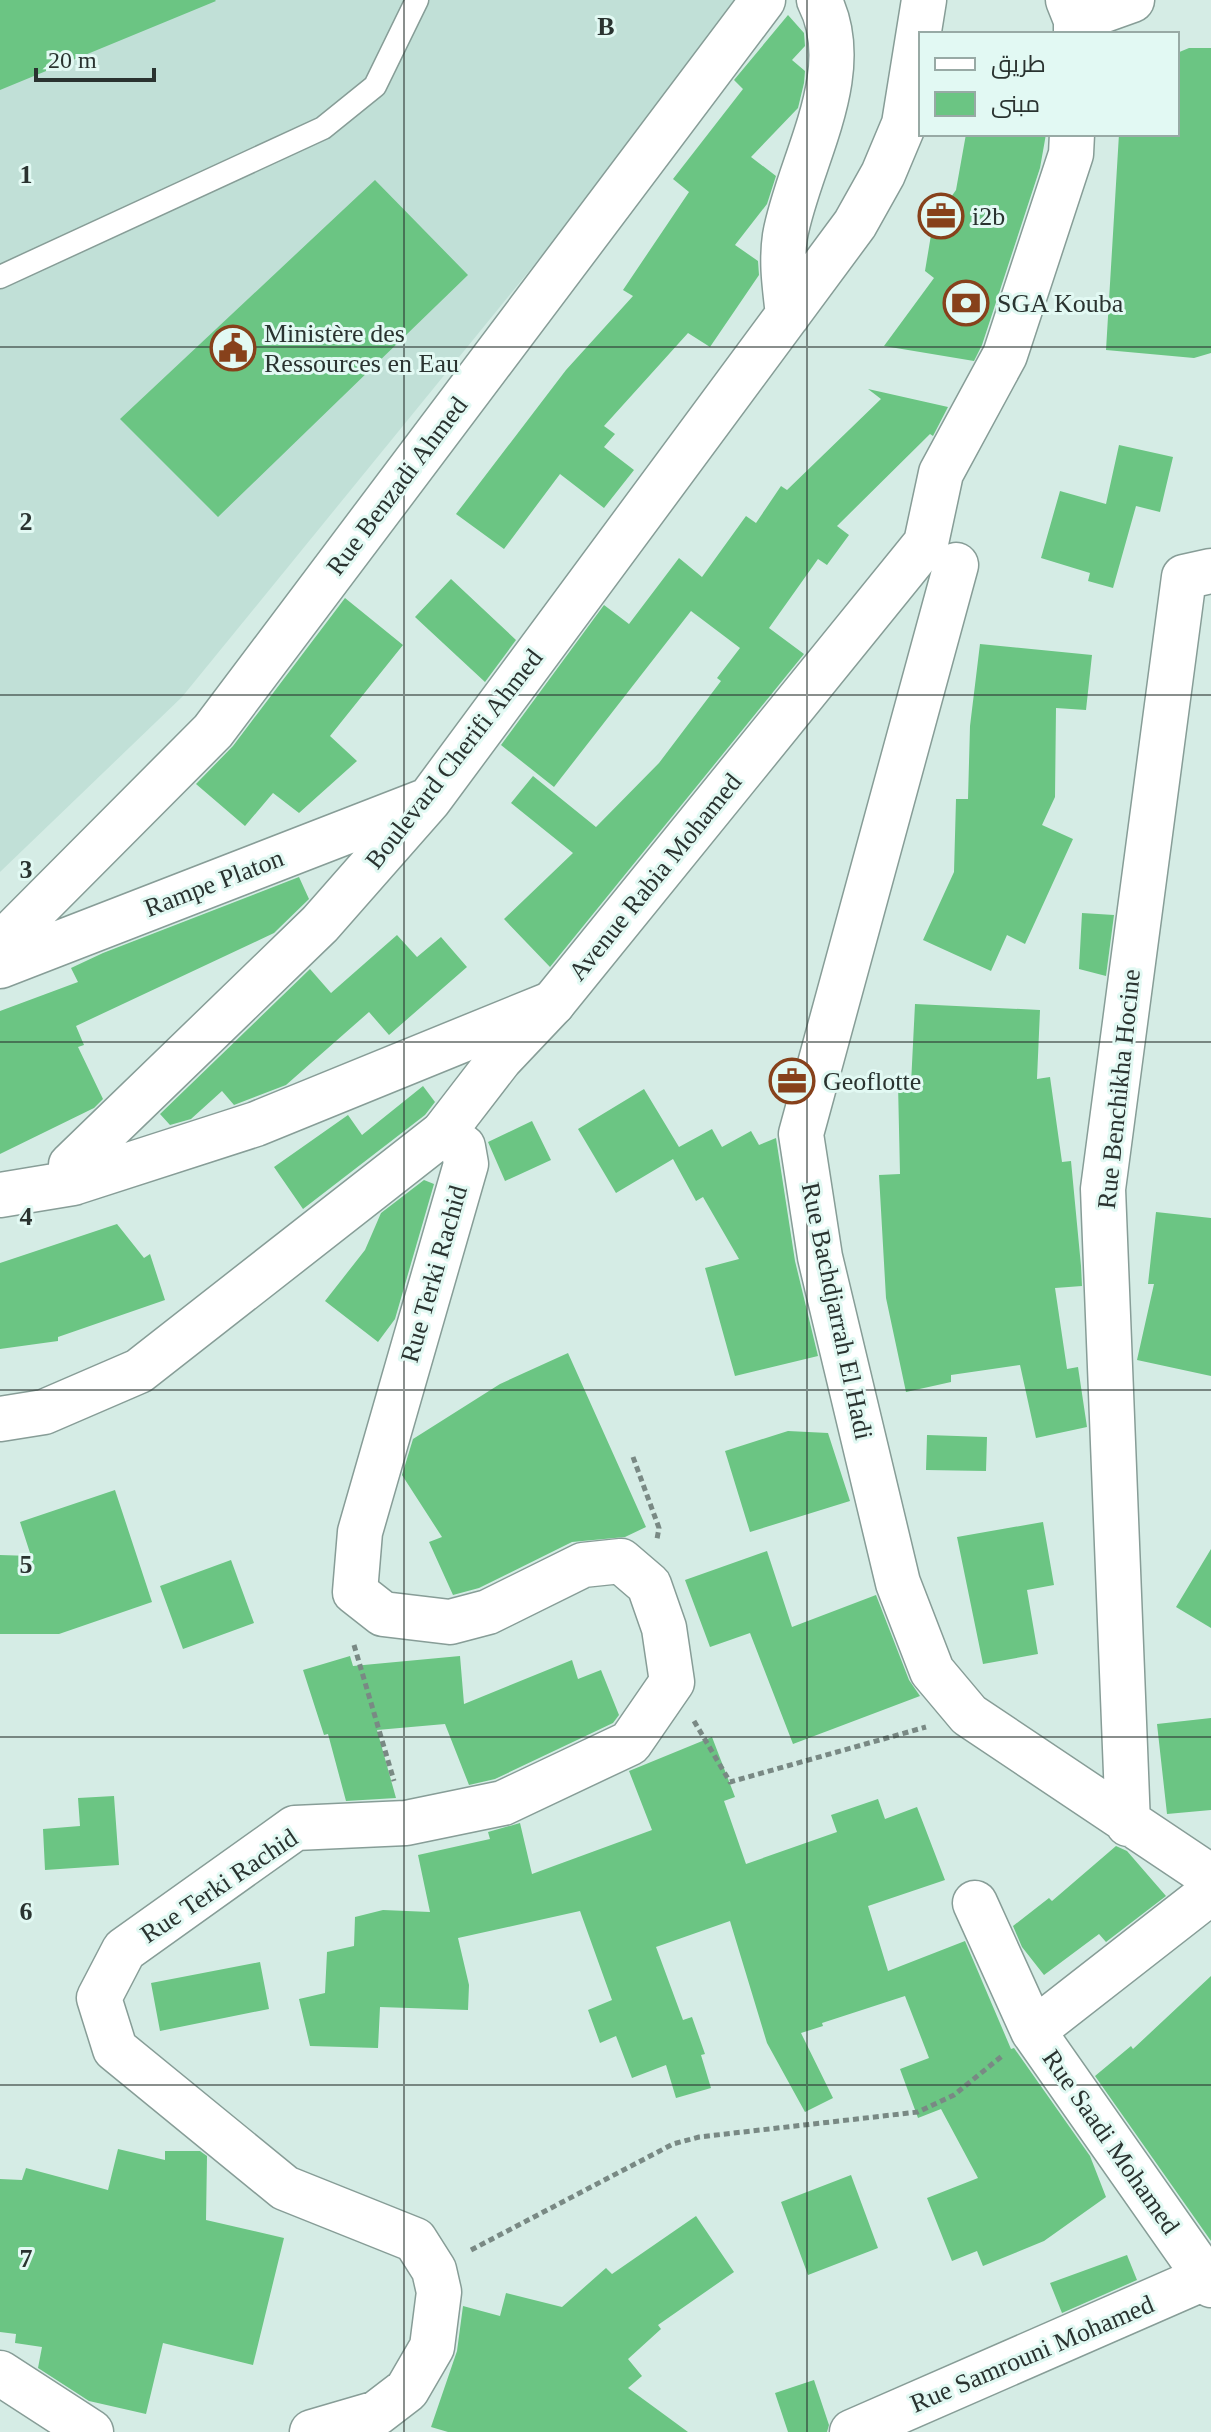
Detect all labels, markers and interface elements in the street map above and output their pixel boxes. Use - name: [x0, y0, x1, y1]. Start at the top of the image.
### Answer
- text: B: [597, 12, 615, 41]
- scale bar: [36, 32, 154, 82]
- legend: [919, 32, 1179, 136]
- text: 20 m: [48, 47, 97, 73]
- text: طريق: [991, 51, 1046, 79]
- text: مبنى: [991, 91, 1040, 118]
- text: 1: [20, 160, 33, 189]
- office icon: i2b: [917, 192, 965, 240]
- place label: i2b: [972, 202, 1005, 231]
- bank icon: SGA Kouba: [942, 279, 990, 327]
- place label: SGA Kouba: [997, 289, 1124, 318]
- place label: Ministère des Ressources en Eau: [264, 319, 459, 378]
- public building icon: Ministère des Ressources en Eau: [209, 324, 257, 372]
- street label: Rue Benzadi Ahmed: [321, 391, 473, 581]
- text: 2: [20, 507, 33, 536]
- street label: Boulevard Cherifi Ahmed: [359, 644, 549, 874]
- street label: Avenue Rabia Mohamed: [563, 768, 747, 986]
- street label: Rampe Platon: [140, 843, 288, 923]
- text: 3: [20, 855, 33, 884]
- street label: Rue Benchikha Hocine: [1092, 968, 1146, 1210]
- office icon: Geoflotte: [768, 1057, 816, 1105]
- place label: Geoflotte: [823, 1067, 921, 1096]
- street label: Rue Bachdjarrah El Hadi: [796, 1180, 878, 1442]
- street label: Rue Terki Rachid: [395, 1182, 473, 1366]
- text: 4: [20, 1202, 33, 1231]
- text: 5: [20, 1550, 33, 1579]
- street label: Rue Terki Rachid: [135, 1823, 303, 1949]
- text: 6: [20, 1897, 33, 1926]
- street label: Rue Saadi Mohamed: [1037, 2044, 1185, 2240]
- text: 7: [20, 2244, 33, 2273]
- street label: Rue Samrouni Mohamed: [906, 2290, 1158, 2418]

